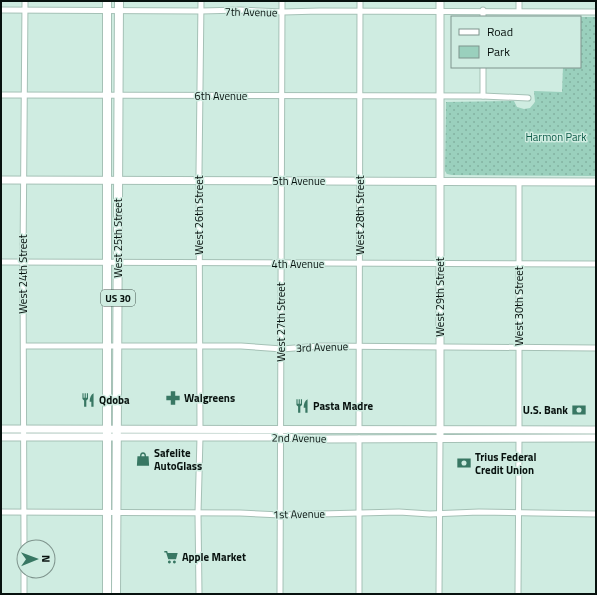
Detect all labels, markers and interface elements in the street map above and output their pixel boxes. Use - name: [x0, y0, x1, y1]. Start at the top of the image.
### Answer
- street label: 7th Avenue: [224, 4, 278, 20]
- legend: [451, 16, 581, 68]
- text: Road: [487, 22, 513, 41]
- text: Park: [487, 42, 510, 61]
- street label: 6th Avenue: [195, 88, 248, 104]
- park label: Harmon Park: [525, 129, 587, 145]
- street label: 5th Avenue: [273, 173, 326, 189]
- street label: West 26th Street: [191, 175, 207, 255]
- street label: West 28th Street: [352, 175, 368, 255]
- street label: West 25th Street: [110, 198, 126, 278]
- street label: West 24th Street: [15, 234, 31, 314]
- street label: 4th Avenue: [272, 256, 325, 272]
- street label: West 29th Street: [432, 257, 448, 337]
- street label: West 30th Street: [511, 266, 527, 346]
- street label: West 27th Street: [273, 282, 289, 362]
- road number: US 30: [101, 290, 135, 306]
- street label: 3rd Avenue: [295, 338, 349, 356]
- pharmacy icon: Walgreens: [165, 390, 181, 406]
- place label: Walgreens: [184, 390, 235, 406]
- restaurant icon: Qdoba: [80, 392, 96, 408]
- place label: Qdoba: [99, 392, 130, 408]
- restaurant icon: Pasta Madre: [294, 398, 310, 414]
- place label: Pasta Madre: [313, 398, 373, 414]
- place label: U.S. Bank: [523, 402, 568, 418]
- bank icon: U.S. Bank: [571, 402, 587, 418]
- street label: 2nd Avenue: [272, 430, 327, 446]
- place label: Safelite AutoGlass: [154, 445, 202, 474]
- place label: Trius Federal Credit Union: [475, 449, 536, 478]
- shop icon: Safelite AutoGlass: [135, 451, 151, 467]
- bank icon: Trius Federal Credit Union: [456, 455, 472, 471]
- street label: 1st Avenue: [273, 506, 326, 522]
- north arrow: [16, 539, 56, 579]
- supermarket icon: Apple Market: [163, 549, 179, 565]
- place label: Apple Market: [182, 549, 246, 565]
- text: N: [38, 555, 54, 563]

